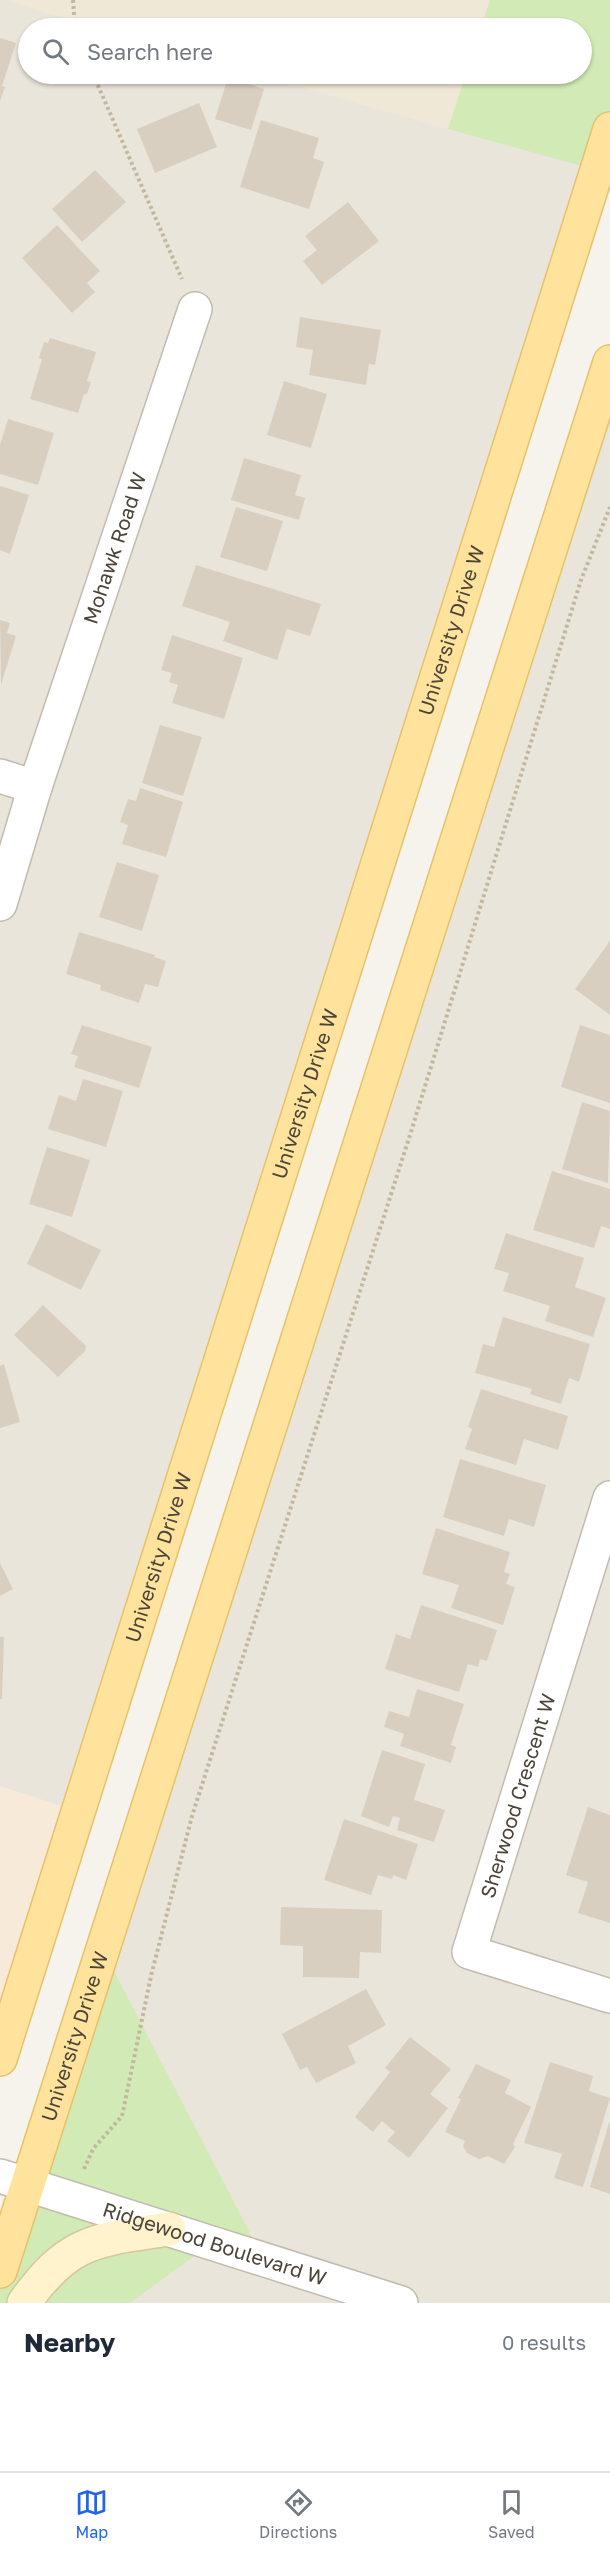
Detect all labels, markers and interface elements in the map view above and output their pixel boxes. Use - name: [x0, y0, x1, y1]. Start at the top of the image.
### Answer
- search box: [18, 18, 592, 84]
- icon: search: [39, 35, 72, 68]
- text: Search here: [87, 38, 213, 65]
- street label: Mohawk Road W: [77, 469, 151, 627]
- street label: University Drive W: [412, 542, 489, 718]
- street label: University Drive W: [266, 1006, 342, 1182]
- street label: University Drive W: [119, 1469, 196, 1645]
- street label: Sherwood Crescent W: [475, 1691, 560, 1901]
- street label: University Drive W: [36, 1948, 112, 2124]
- street label: Ridgewood Boulevard W: [100, 2196, 330, 2290]
- text: Nearby: [24, 2327, 115, 2358]
- text: 0 results: [502, 2330, 586, 2354]
- tab: Map: [75, 2486, 108, 2542]
- tab: Directions: [259, 2486, 337, 2542]
- tab: Saved: [488, 2486, 535, 2542]

